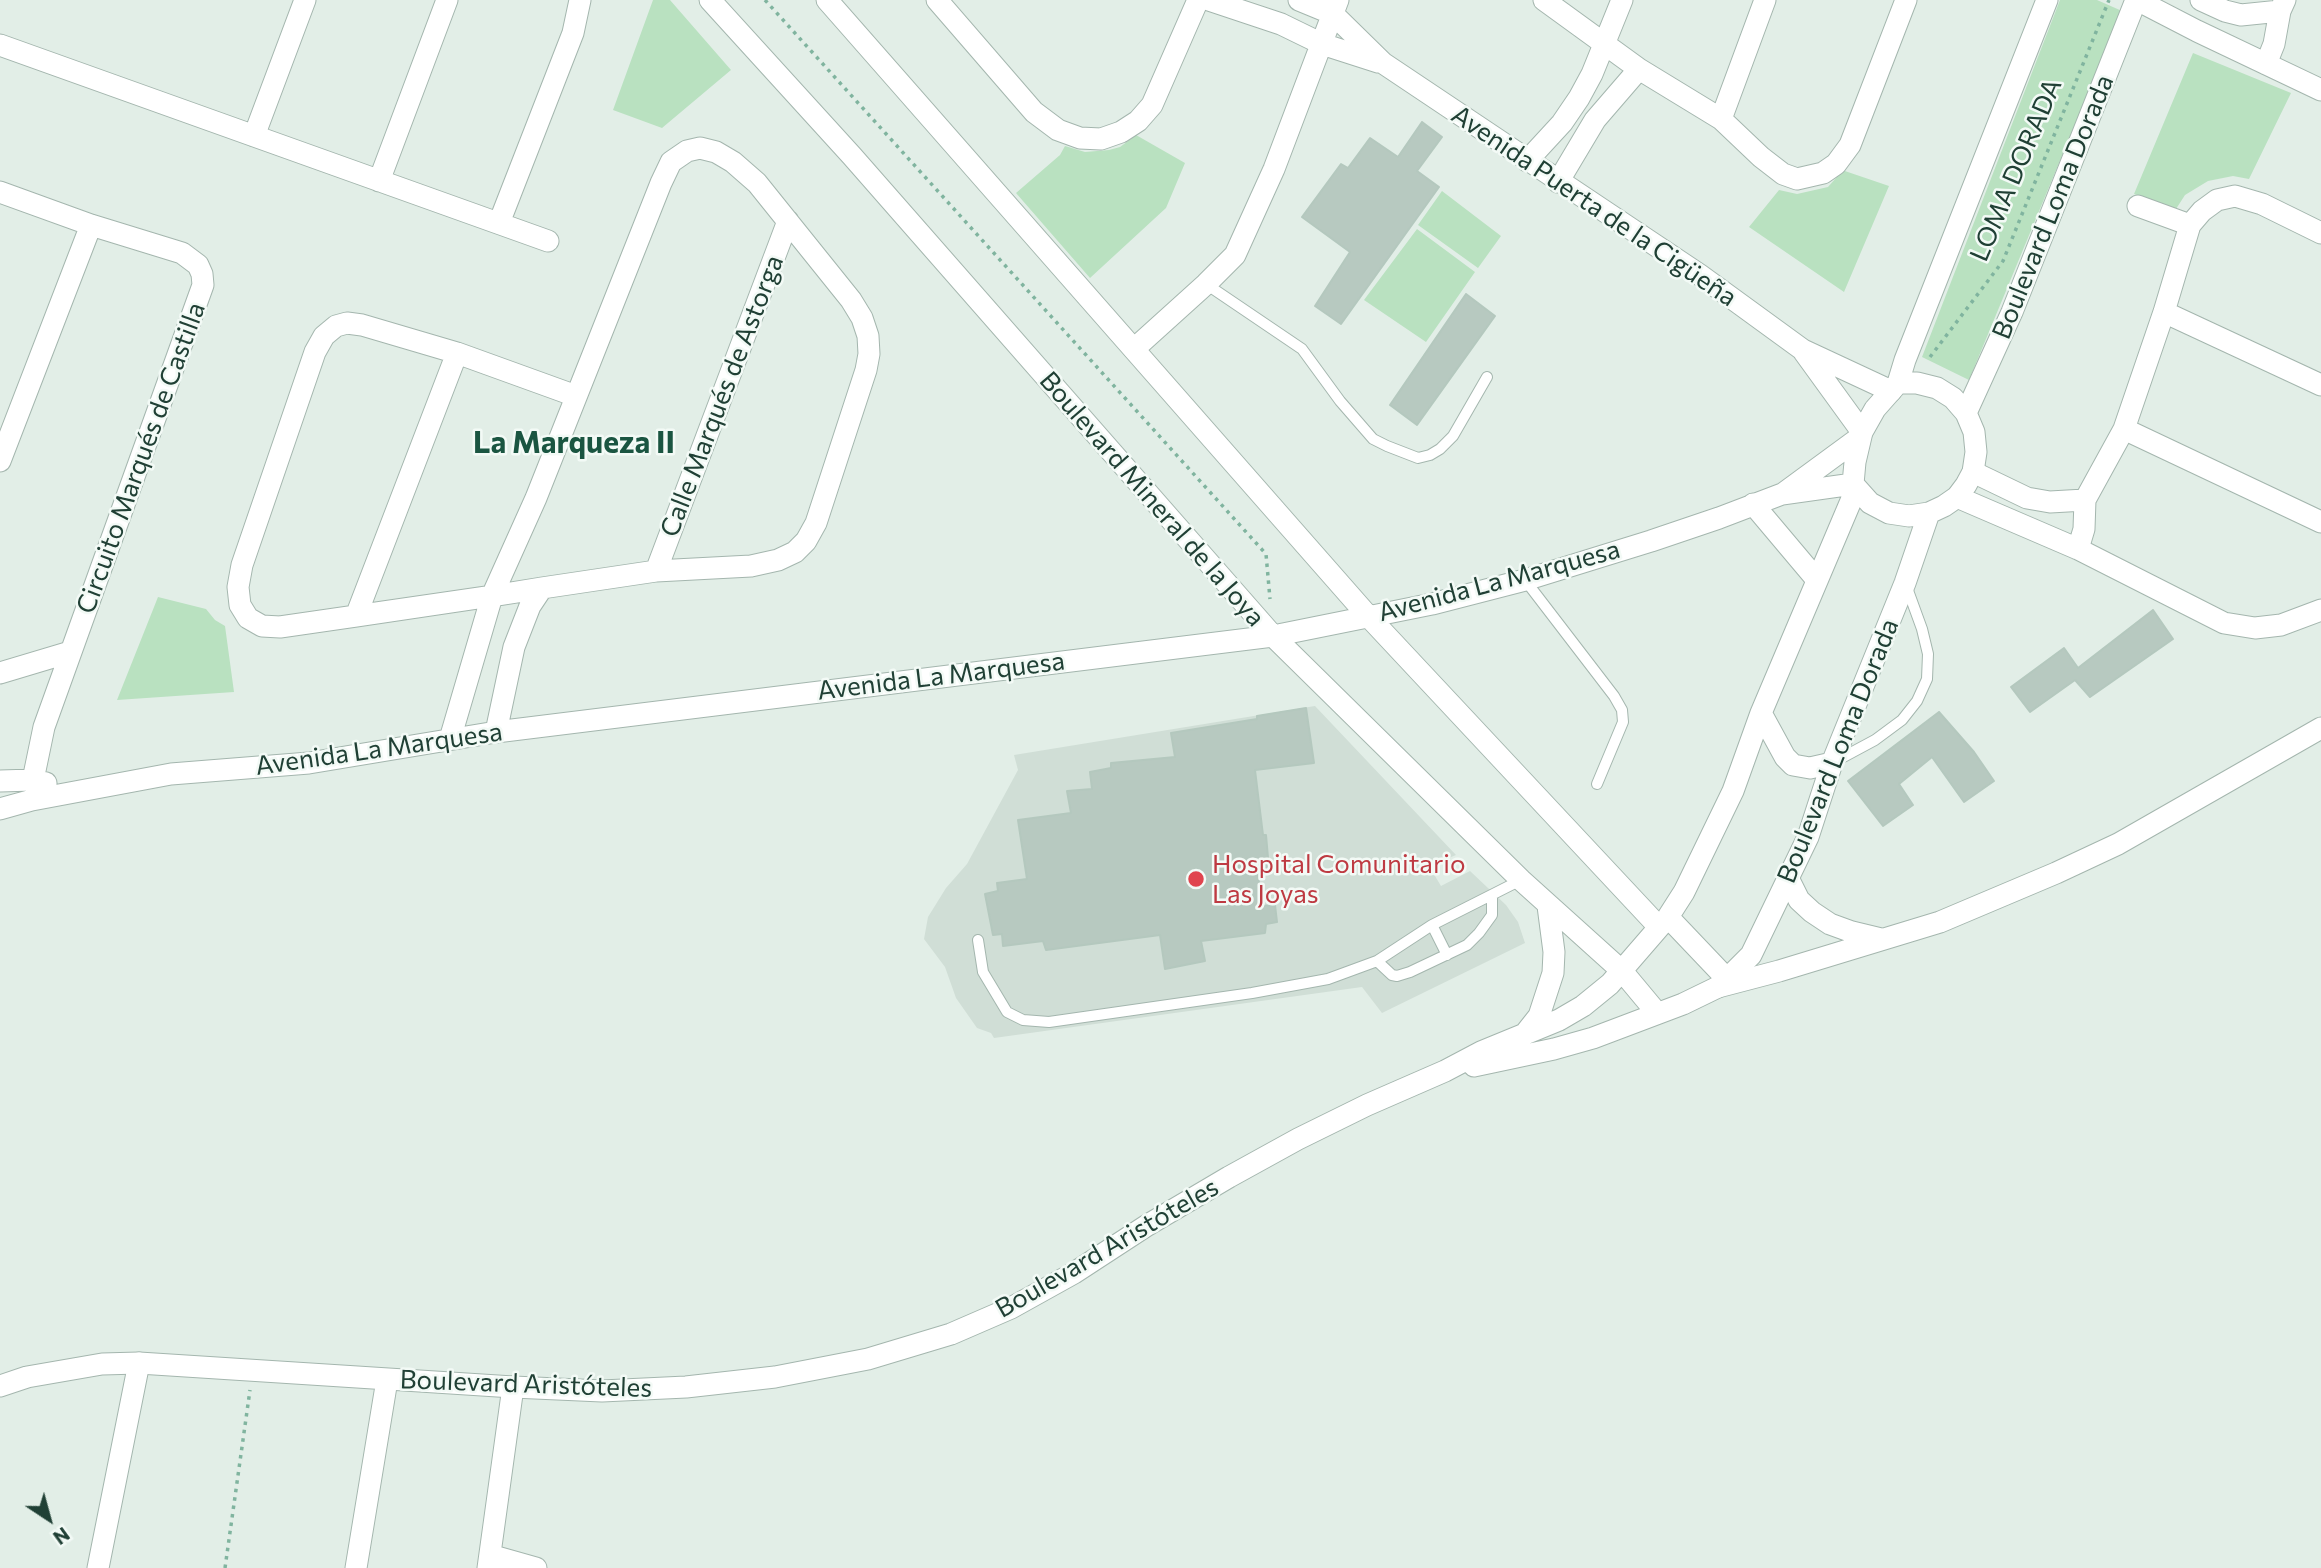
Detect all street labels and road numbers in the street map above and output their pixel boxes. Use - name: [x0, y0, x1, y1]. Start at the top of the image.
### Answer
- street label: Boulevard Loma Dorada: [1986, 70, 2120, 344]
- street label: LOMA DORADA: [1964, 74, 2068, 266]
- street label: Avenida Puerta de la Cigüeña: [1446, 99, 1742, 313]
- street label: Calle Marqués de Astorga: [654, 251, 790, 541]
- street label: Circuito Marqués de Castilla: [70, 298, 212, 618]
- street label: Boulevard Mineral de la Joya: [1033, 365, 1271, 633]
- street label: Avenida La Marquesa: [1375, 534, 1623, 628]
- street label: Boulevard Loma Dorada: [1771, 614, 1905, 888]
- street label: Avenida La Marquesa: [815, 645, 1067, 707]
- street label: Avenida La Marquesa: [253, 716, 505, 782]
- street label: Boulevard Aristóteles: [990, 1171, 1224, 1325]
- street label: Boulevard Aristóteles: [399, 1364, 653, 1404]

